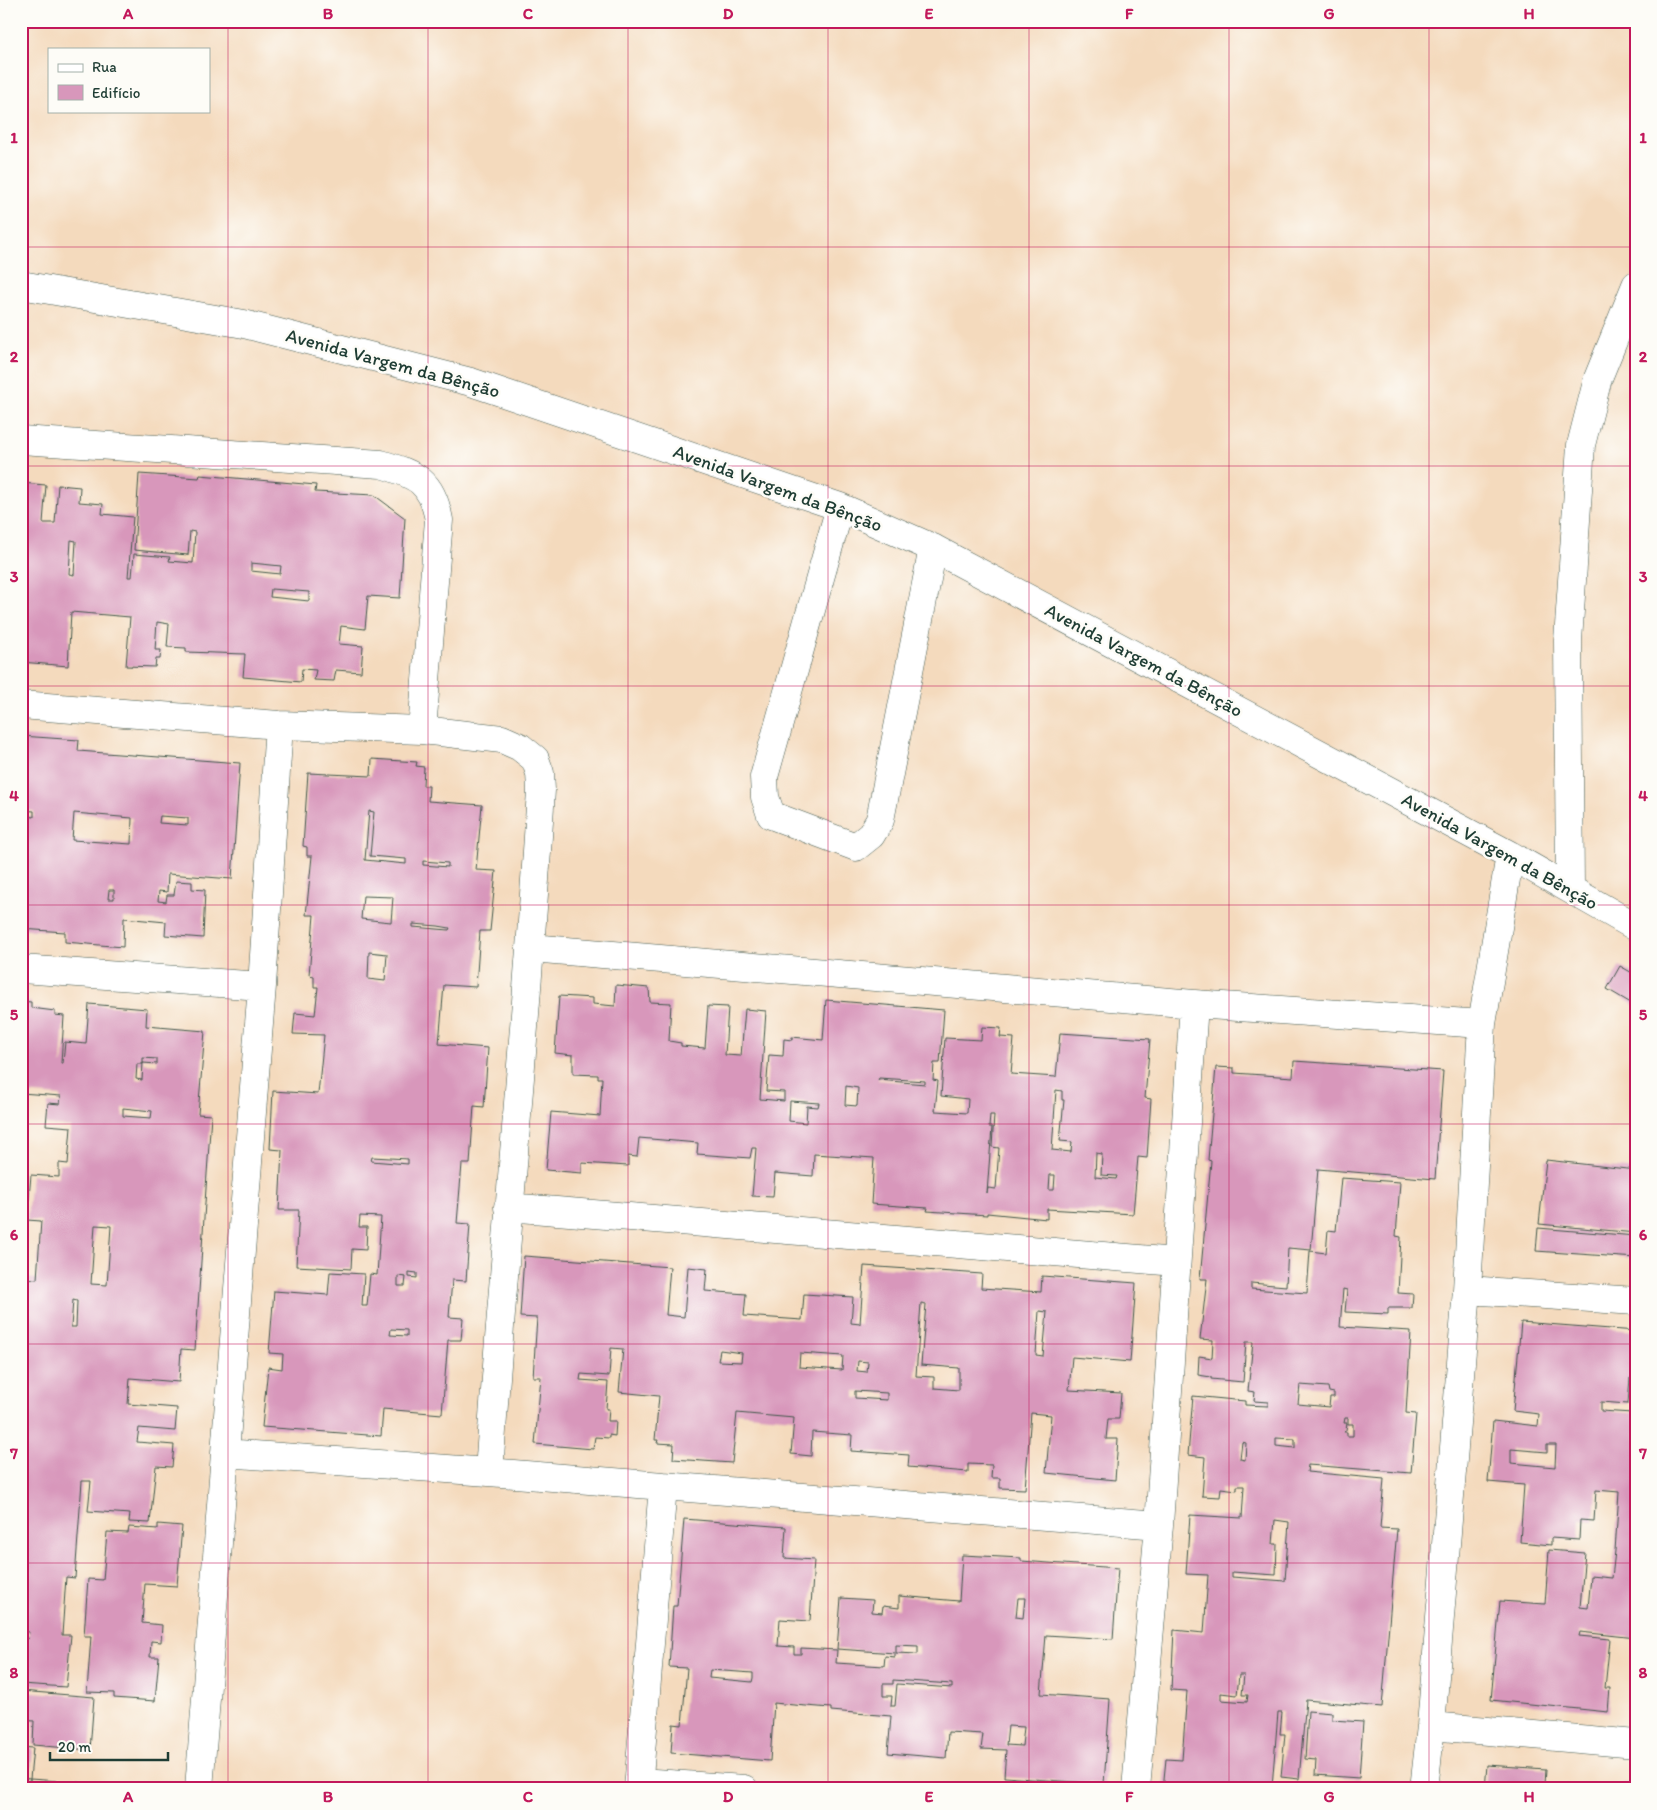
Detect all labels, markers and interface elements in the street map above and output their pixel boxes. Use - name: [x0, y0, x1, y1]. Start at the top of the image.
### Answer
- text: A: [122, 4, 134, 23]
- text: B: [323, 4, 334, 23]
- text: C: [523, 4, 534, 23]
- text: D: [723, 4, 734, 23]
- text: E: [925, 4, 934, 23]
- text: F: [1125, 4, 1134, 23]
- text: G: [1323, 4, 1335, 23]
- text: H: [1523, 4, 1535, 23]
- legend: [48, 48, 210, 112]
- text: Rua: [92, 58, 117, 76]
- text: Edifício: [92, 84, 140, 102]
- text: 1: [10, 128, 18, 147]
- text: 1: [1639, 128, 1647, 147]
- street label: Avenida Vargem da Bênção: [283, 323, 503, 403]
- text: 2: [10, 347, 19, 366]
- text: 2: [1639, 347, 1648, 366]
- street label: Avenida Vargem da Bênção: [670, 439, 886, 537]
- text: 3: [10, 567, 19, 586]
- text: 3: [1639, 567, 1648, 586]
- street label: Avenida Vargem da Bênção: [1041, 598, 1247, 722]
- text: 4: [9, 786, 19, 805]
- text: 4: [1638, 786, 1648, 805]
- street label: Avenida Vargem da Bênção: [1398, 787, 1602, 915]
- text: 5: [10, 1005, 19, 1024]
- text: 5: [1639, 1005, 1648, 1024]
- text: 6: [10, 1225, 19, 1244]
- text: 6: [1639, 1225, 1648, 1244]
- text: 7: [9, 1444, 18, 1463]
- text: 7: [1638, 1444, 1647, 1463]
- text: 8: [10, 1663, 19, 1682]
- text: 8: [1639, 1663, 1648, 1682]
- scale bar: [50, 1730, 168, 1762]
- text: 20 m: [58, 1738, 92, 1756]
- text: A: [122, 1787, 134, 1806]
- text: B: [323, 1787, 334, 1806]
- text: C: [523, 1787, 534, 1806]
- text: D: [723, 1787, 734, 1806]
- text: E: [925, 1787, 934, 1806]
- text: F: [1125, 1787, 1134, 1806]
- text: G: [1323, 1787, 1335, 1806]
- text: H: [1523, 1787, 1535, 1806]

